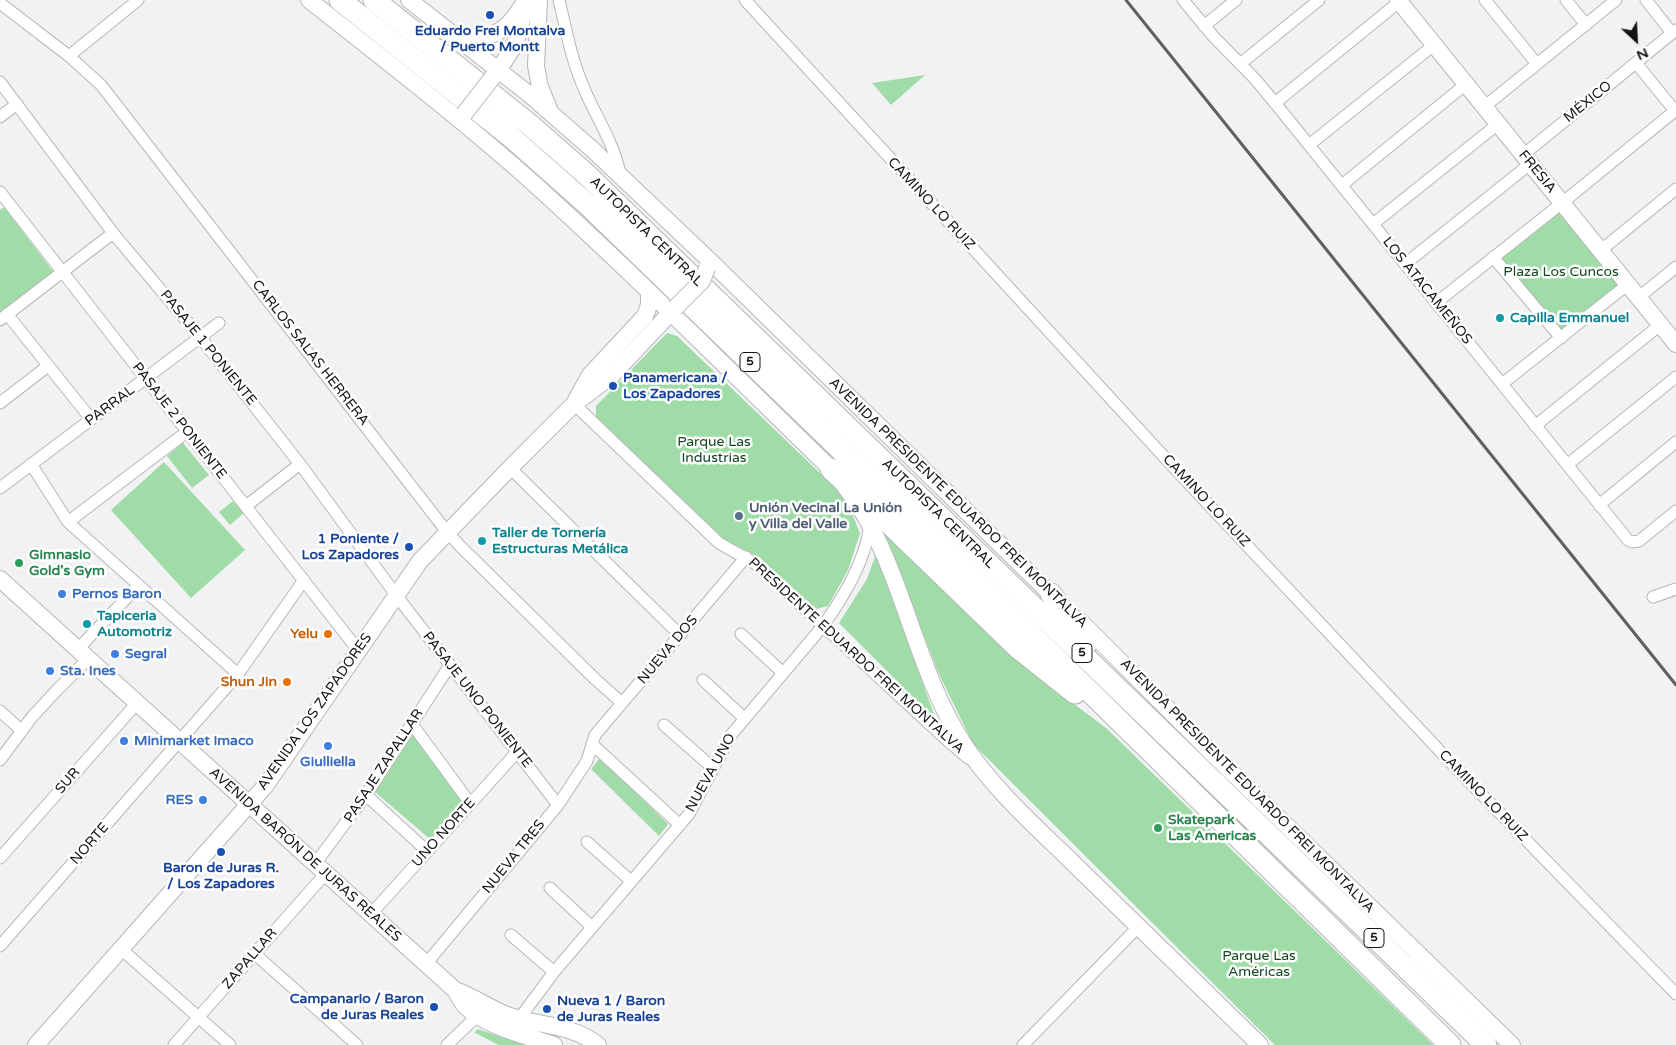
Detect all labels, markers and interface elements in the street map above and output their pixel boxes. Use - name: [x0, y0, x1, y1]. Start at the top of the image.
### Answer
- marker: Eduardo Frei Montalva / Puerto Montt: [484, 9, 496, 21]
- north arrow: [1611, 15, 1661, 65]
- place label: Eduardo Frei Montalva / Puerto Montt: [415, 23, 565, 56]
- text: N: [1634, 44, 1651, 64]
- street label: MÉXICO: [1561, 78, 1615, 126]
- street label: FRESIA: [1515, 147, 1559, 197]
- street label: CAMINO LO RUIZ: [884, 154, 978, 254]
- street label: AUTOPISTA CENTRAL: [586, 174, 706, 290]
- street label: LOS ATACAMEÑOS: [1379, 234, 1475, 348]
- park label: Plaza Los Cuncos: [1503, 264, 1619, 280]
- street label: CARLOS SALAS HERRERA: [248, 277, 372, 429]
- street label: PASAJE 1 PONIENTE: [156, 287, 260, 409]
- place label: Capilla Emmanuel: [1510, 310, 1629, 326]
- marker: Capilla Emmanuel: [1494, 312, 1506, 324]
- road number: 5: [740, 352, 760, 372]
- street label: PASAJE 2 PONIENTE: [128, 359, 230, 483]
- place label: Panamericana / Los Zapadores: [623, 370, 727, 402]
- street label: AVENIDA PRESIDENTE EDUARDO FREI MONTALVA: [825, 374, 1091, 632]
- marker: Panamericana / Los Zapadores: [607, 380, 619, 392]
- street label: PARRAL: [82, 382, 138, 430]
- park label: Parque Las Industrias: [677, 434, 751, 467]
- street label: CAMINO LO RUIZ: [1159, 451, 1253, 551]
- street label: AUTOPISTA CENTRAL: [878, 456, 998, 572]
- place label: Unión Vecinal La Unión y Villa del Valle: [749, 500, 902, 532]
- marker: Unión Vecinal La Unión y Villa del Valle: [733, 510, 745, 522]
- place label: Taller de Tornería Estructuras Metálica: [492, 525, 628, 558]
- place label: 1 Poniente / Los Zapadores: [301, 531, 399, 564]
- marker: Taller de Tornería Estructuras Metálica: [476, 535, 488, 547]
- marker: 1 Poniente / Los Zapadores: [403, 541, 415, 553]
- place label: Gimnasio Gold's Gym: [29, 547, 105, 580]
- street label: PRESIDENTE EDUARDO FREI MONTALVA: [745, 555, 967, 757]
- marker: Gimnasio Gold's Gym: [13, 557, 25, 569]
- place label: Pernos Baron: [72, 586, 162, 602]
- marker: Pernos Baron: [56, 588, 68, 600]
- place label: Tapiceria Automotriz: [97, 608, 172, 640]
- street label: NUEVA DOS: [634, 612, 702, 688]
- marker: Tapiceria Automotriz: [81, 618, 93, 630]
- place label: Yelu: [290, 626, 318, 642]
- marker: Yelu: [322, 628, 334, 640]
- street label: PASAJE UNO PONIENTE: [419, 629, 535, 771]
- street label: AVENIDA LOS ZAPADORES: [254, 630, 376, 794]
- road number: 5: [1072, 644, 1092, 662]
- place label: Segral: [125, 646, 167, 662]
- marker: Segral: [109, 648, 121, 660]
- street label: AVENIDA PRESIDENTE EDUARDO FREI MONTALVA: [1116, 655, 1378, 917]
- place label: Sta. Ines: [60, 663, 116, 679]
- marker: Sta. Ines: [44, 665, 56, 677]
- place label: Shun Jin: [221, 674, 277, 690]
- marker: Shun Jin: [281, 676, 293, 688]
- street label: PASAJE ZAPALLAR: [341, 706, 427, 826]
- street label: NUEVA UNO: [683, 731, 739, 815]
- place label: Minimarket Imaco: [134, 733, 254, 749]
- marker: Minimarket Imaco: [118, 735, 130, 747]
- marker: Giulliella: [322, 740, 334, 752]
- street label: CAMINO LO RUIZ: [1435, 747, 1531, 845]
- place label: Giulliella: [300, 754, 356, 770]
- street label: SUR: [52, 764, 84, 798]
- street label: AVENIDA BARÓN DE JURAS REALES: [206, 764, 404, 946]
- place label: RES: [165, 792, 193, 808]
- marker: RES: [197, 794, 209, 806]
- street label: UNO NORTE: [409, 795, 479, 871]
- place label: Skatepark Las Americas: [1168, 812, 1256, 844]
- street label: NUEVA TRES: [479, 817, 549, 897]
- street label: NORTE: [67, 820, 113, 868]
- marker: Skatepark Las Americas: [1152, 822, 1164, 834]
- marker: Baron de Juras R. / Los Zapadores: [215, 846, 227, 858]
- place label: Baron de Juras R. / Los Zapadores: [163, 860, 279, 892]
- street label: ZAPALLAR: [219, 925, 281, 993]
- road number: 5: [1364, 928, 1384, 948]
- park label: Parque Las Américas: [1222, 948, 1296, 980]
- place label: Campanario / Baron de Juras Reales: [290, 991, 424, 1024]
- place label: Nueva 1 / Baron de Juras Reales: [557, 993, 665, 1026]
- marker: Campanario / Baron de Juras Reales: [428, 1001, 440, 1013]
- marker: Nueva 1 / Baron de Juras Reales: [541, 1003, 553, 1015]

